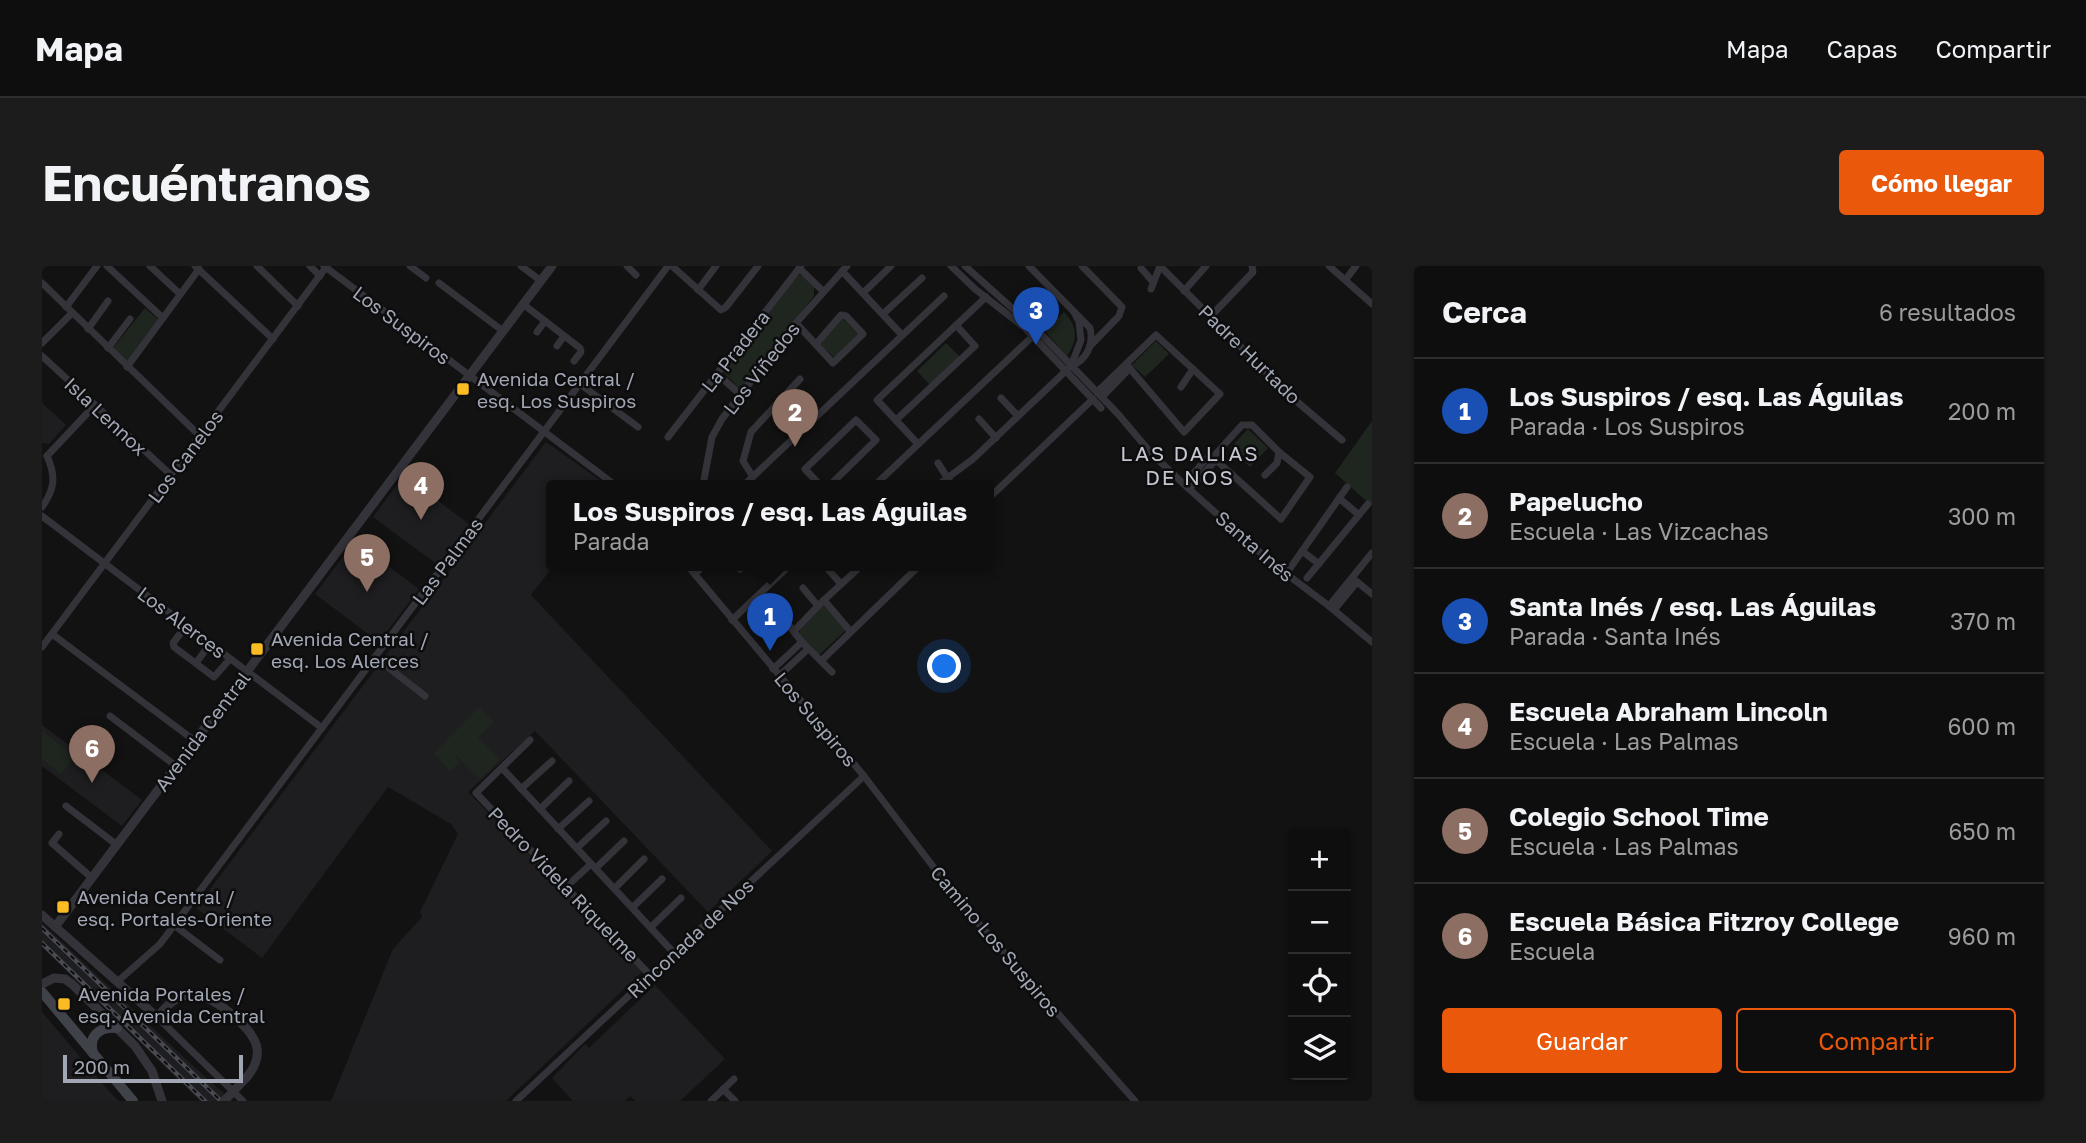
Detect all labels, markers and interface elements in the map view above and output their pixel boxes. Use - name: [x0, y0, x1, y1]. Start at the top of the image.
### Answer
- text: Mapa: [35, 29, 123, 68]
- text: Mapa: [1726, 34, 1789, 63]
- text: Capas: [1827, 34, 1897, 63]
- text: Compartir: [1935, 34, 2051, 63]
- button: Cómo llegar: [1839, 150, 2044, 215]
- text: Encuéntranos: [42, 153, 371, 212]
- street label: Los Suspiros: [349, 281, 455, 369]
- pin: 3: [1013, 287, 1059, 345]
- text: Cerca: [1442, 294, 1527, 330]
- text: 6 resultados: [1879, 298, 2016, 326]
- street label: Padre Hurtado: [1194, 300, 1306, 408]
- street label: La Pradera: [696, 305, 774, 397]
- street label: Los Viñedos: [718, 317, 804, 419]
- place label: Avenida Central / esq. Los Suspiros: [477, 367, 636, 412]
- street label: Isla Lennox: [60, 372, 152, 460]
- marker: Avenida Central / esq. Los Suspiros: [455, 381, 471, 397]
- text: Los Suspiros / esq. Las Águilas: [1509, 381, 1904, 412]
- pin: 2: [772, 389, 818, 447]
- text: 1: [1459, 397, 1471, 425]
- text: 200 m: [1948, 397, 2016, 425]
- street label: Los Canelos: [143, 405, 227, 507]
- text: Parada · Los Suspiros: [1509, 412, 1745, 440]
- district label: LAS DALIAS DE NOS: [1120, 440, 1260, 490]
- pin: 4: [398, 462, 444, 520]
- popup: [546, 480, 994, 571]
- text: Papelucho: [1509, 486, 1643, 517]
- text: Los Suspiros / esq. Las Águilas: [573, 496, 967, 527]
- text: 2: [1458, 502, 1472, 530]
- text: 300 m: [1948, 502, 2016, 530]
- street label: Santa Inés: [1211, 506, 1299, 586]
- street label: Las Palmas: [407, 513, 487, 609]
- text: Escuela · Las Vizcachas: [1509, 517, 1769, 545]
- text: Parada: [573, 527, 649, 555]
- pin: 5: [344, 534, 390, 592]
- street label: Los Alerces: [133, 581, 231, 663]
- text: Santa Inés / esq. Las Águilas: [1509, 591, 1876, 622]
- pin: 1: [747, 593, 793, 651]
- text: 3: [1458, 607, 1472, 635]
- text: 370 m: [1950, 607, 2016, 635]
- text: Parada · Santa Inés: [1509, 622, 1721, 650]
- place label: Avenida Central / esq. Los Alerces: [271, 627, 429, 672]
- marker: Avenida Central / esq. Los Alerces: [249, 641, 265, 657]
- your location: [927, 649, 961, 683]
- street label: Avenida Central: [150, 667, 254, 795]
- street label: Los Suspiros: [770, 667, 862, 771]
- text: Escuela Abraham Lincoln: [1509, 696, 1828, 727]
- text: 4: [1458, 712, 1472, 740]
- text: 600 m: [1947, 712, 2016, 740]
- pin: 6: [69, 725, 115, 783]
- text: Escuela · Las Palmas: [1509, 727, 1739, 755]
- text: Colegio School Time: [1509, 801, 1769, 832]
- street label: Pedro Videla Riquelme: [484, 802, 644, 966]
- text: 5: [1458, 817, 1472, 845]
- text: 650 m: [1948, 817, 2016, 845]
- map controls: [1288, 828, 1351, 1080]
- button: +: [1288, 828, 1351, 891]
- text: Escuela · Las Palmas: [1509, 832, 1739, 860]
- street label: Camino Los Suspiros: [926, 861, 1066, 1021]
- street label: Rinconada de Nos: [622, 874, 758, 1002]
- place label: Avenida Central / esq. Portales-Oriente: [77, 885, 272, 930]
- button: −: [1288, 891, 1351, 954]
- marker: Avenida Central / esq. Portales-Oriente: [55, 899, 71, 915]
- text: Escuela Básica Fitzroy College: [1509, 906, 1899, 937]
- text: 6: [1458, 922, 1472, 950]
- text: 960 m: [1948, 922, 2016, 950]
- text: Escuela: [1509, 937, 1595, 965]
- button: locate: [1288, 954, 1351, 1017]
- place label: Avenida Portales / esq. Avenida Central: [78, 982, 265, 1027]
- marker: Avenida Portales / esq. Avenida Central: [56, 996, 72, 1012]
- button: Guardar: [1442, 1008, 1722, 1073]
- button: Compartir: [1736, 1008, 2016, 1073]
- button: layers: [1288, 1017, 1351, 1080]
- scale bar: [63, 1052, 243, 1084]
- text: 200 m: [74, 1055, 130, 1078]

